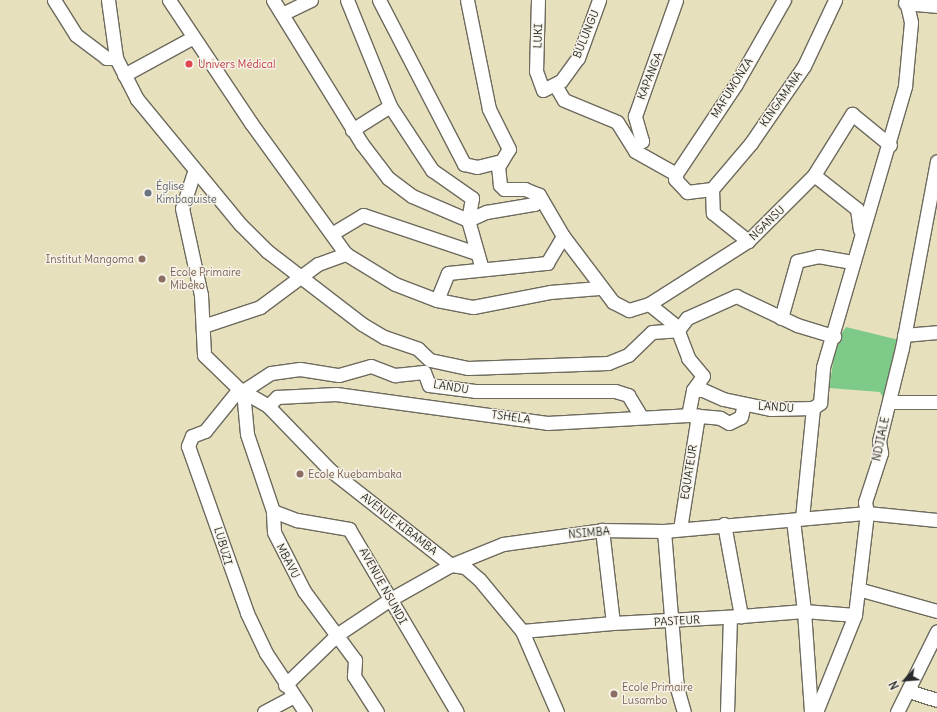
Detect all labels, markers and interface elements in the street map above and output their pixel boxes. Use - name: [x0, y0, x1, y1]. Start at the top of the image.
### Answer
- street label: BULUNGU: [570, 8, 602, 60]
- street label: LUKI: [531, 23, 545, 49]
- street label: KAPANGA: [635, 50, 665, 102]
- street label: MAFUMONZA: [708, 56, 756, 120]
- place label: Univers Médical: [198, 57, 276, 71]
- marker: Univers Médical: [183, 58, 195, 70]
- street label: KINGAMANA: [757, 69, 805, 129]
- place label: Église Kimbaguiste: [156, 180, 217, 206]
- marker: Église Kimbaguiste: [143, 188, 153, 198]
- street label: NGANSU: [747, 203, 787, 243]
- place label: Institut Mangoma: [46, 252, 134, 266]
- marker: Institut Mangoma: [137, 254, 147, 264]
- place label: Ecole Primaire Mibeko: [170, 266, 241, 292]
- marker: Ecole Primaire Mibeko: [157, 274, 167, 284]
- street label: LANDU: [432, 378, 470, 396]
- street label: LANDU: [758, 399, 794, 415]
- street label: TSHELA: [491, 408, 531, 426]
- street label: NDJIALE: [870, 416, 892, 462]
- street label: EQUATEUR: [678, 444, 700, 500]
- place label: Ecole Kuebambaka: [308, 467, 402, 481]
- marker: Ecole Kuebambaka: [295, 469, 305, 479]
- street label: AVENUE KIBAMBA: [358, 490, 440, 558]
- street label: LUBUZI: [211, 525, 235, 567]
- street label: NSIMBA: [568, 525, 610, 541]
- street label: MBAVU: [274, 541, 302, 581]
- street label: AVENUE NSUNDI: [357, 545, 409, 627]
- street label: PASTEUR: [654, 613, 700, 629]
- north arrow: [885, 660, 925, 700]
- text: N: [886, 679, 902, 692]
- place label: Ecole Primaire Lusambo: [622, 681, 693, 707]
- marker: Ecole Primaire Lusambo: [609, 689, 619, 699]

